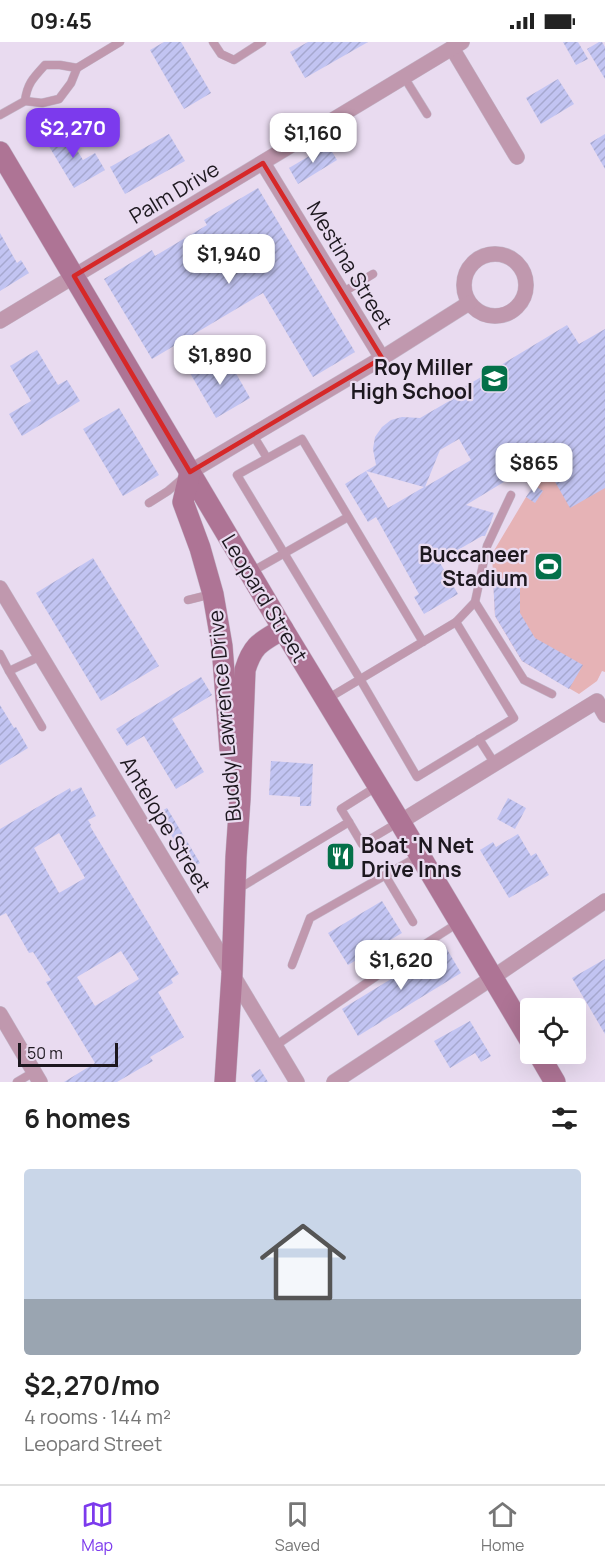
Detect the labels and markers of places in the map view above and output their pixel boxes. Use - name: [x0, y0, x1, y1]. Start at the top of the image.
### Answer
- pin: $2,270: [24, 108, 122, 159]
- pin: $1,160: [264, 113, 362, 164]
- pin: $1,940: [180, 234, 278, 285]
- pin: $1,890: [171, 335, 269, 386]
- place label: Roy Miller High School: [351, 353, 473, 405]
- school or university icon: Roy Miller High School: [478, 363, 510, 395]
- pin: $865: [498, 443, 570, 494]
- place label: Buccaneer Stadium: [419, 540, 528, 592]
- sports icon: Buccaneer Stadium: [533, 550, 565, 582]
- place label: Boat 'N Net Drive Inns: [361, 831, 474, 883]
- restaurant icon: Boat 'N Net Drive Inns: [324, 841, 356, 873]
- pin: $1,620: [352, 940, 450, 991]

